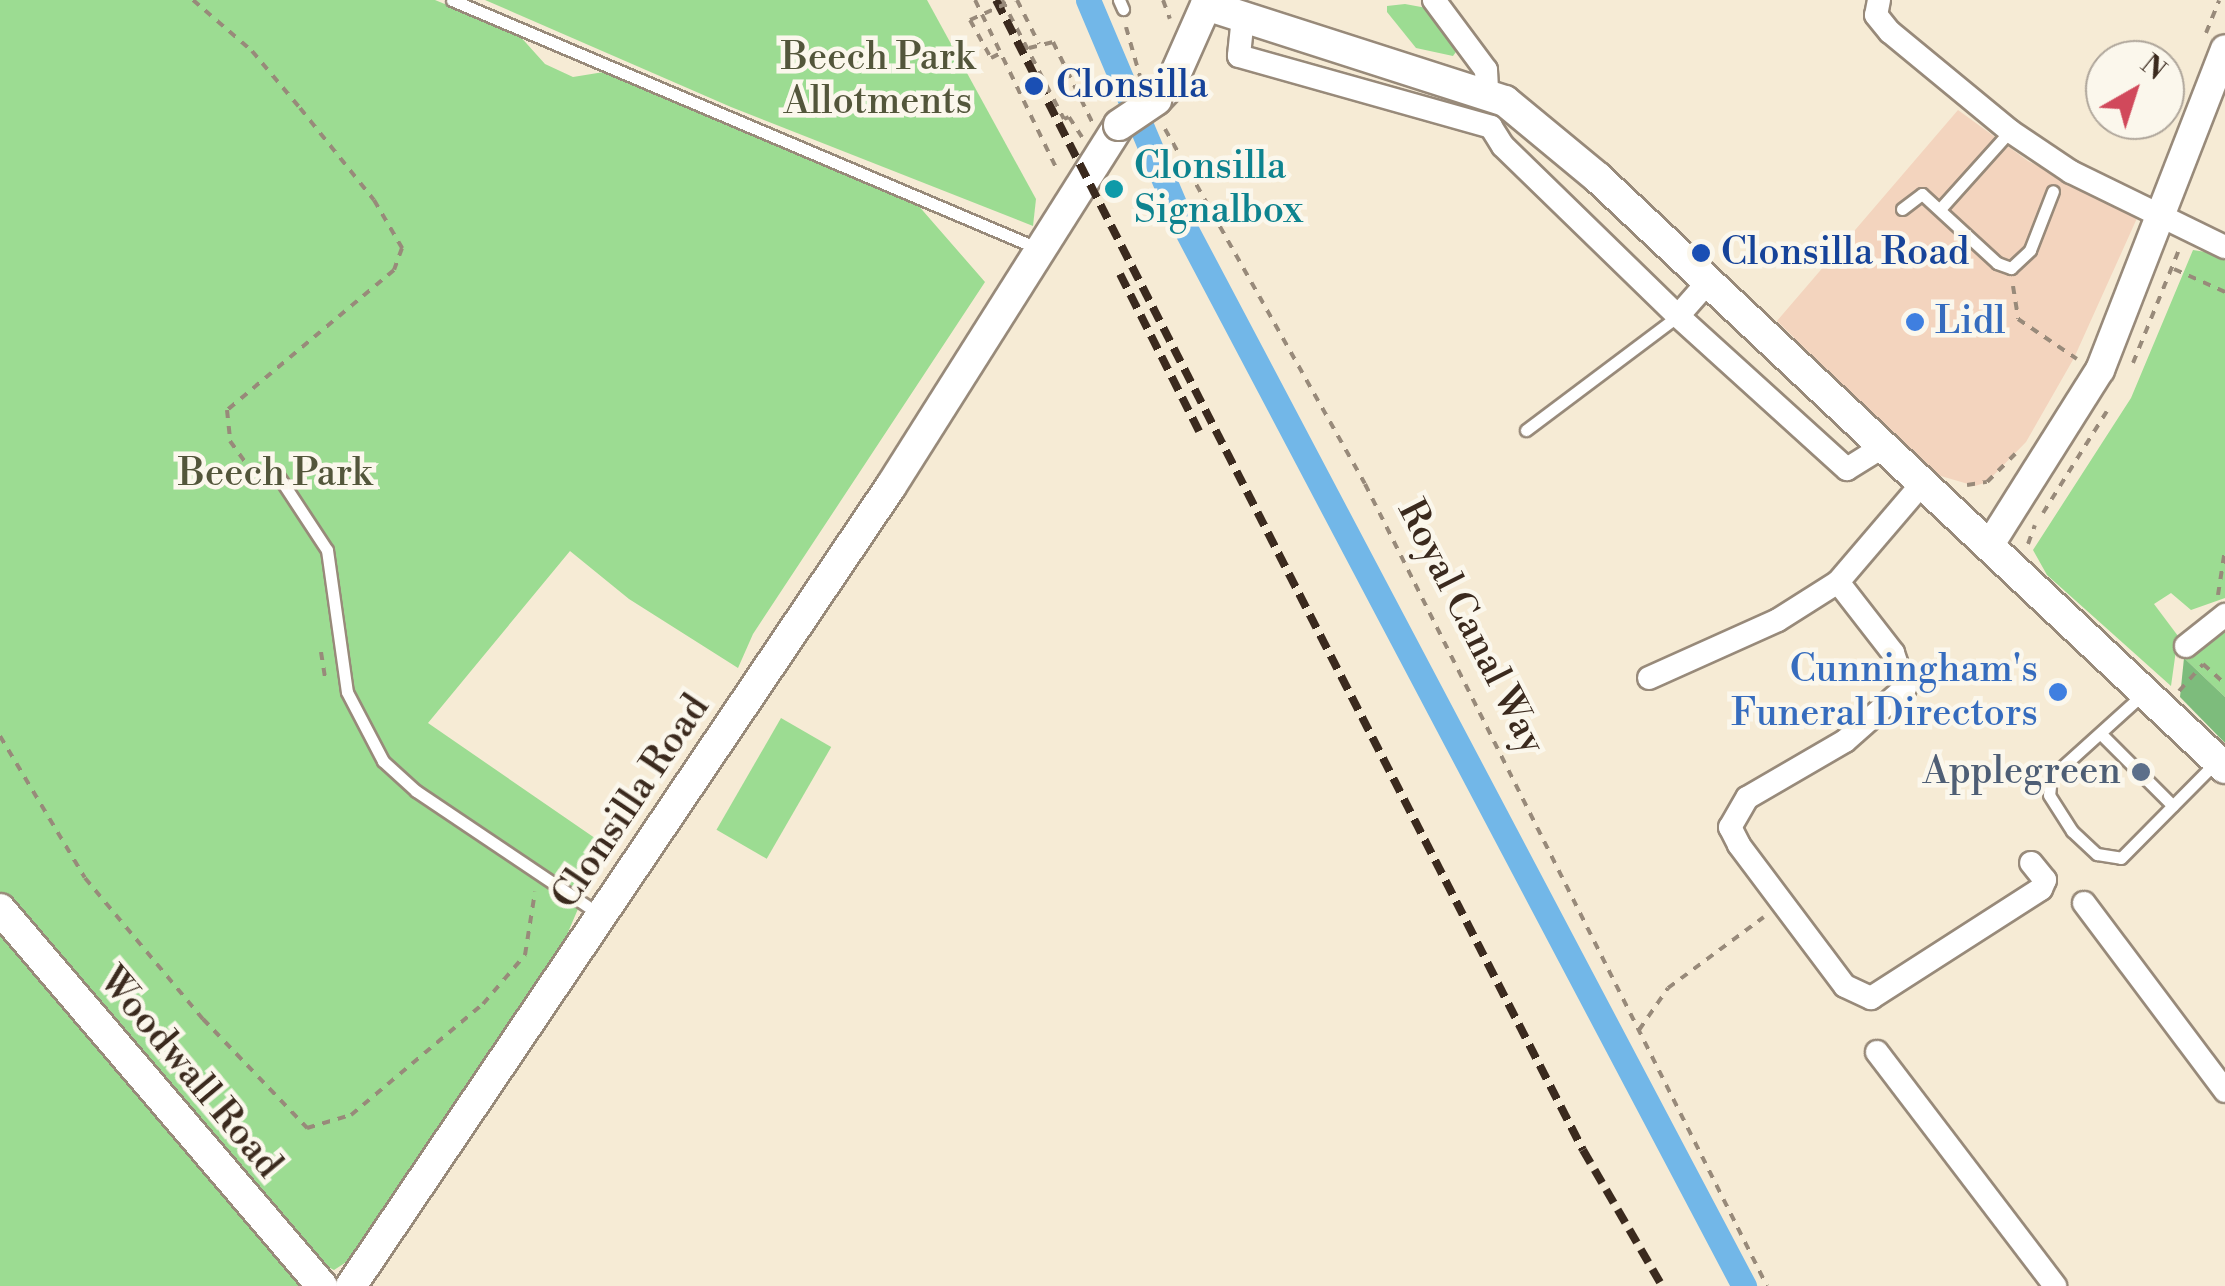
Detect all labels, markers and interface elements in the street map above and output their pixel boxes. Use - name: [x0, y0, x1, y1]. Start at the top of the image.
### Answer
- park label: Beech Park Allotments: [781, 35, 975, 124]
- north arrow: [2085, 40, 2185, 140]
- text: N: [2133, 47, 2173, 88]
- place label: Clonsilla: [1056, 63, 1208, 109]
- marker: Clonsilla: [1021, 73, 1047, 99]
- place label: Clonsilla Signalbox: [1134, 144, 1303, 233]
- marker: Clonsilla Signalbox: [1103, 178, 1125, 200]
- place label: Clonsilla Road: [1721, 230, 1969, 276]
- marker: Clonsilla Road: [1690, 242, 1712, 264]
- place label: Lidl: [1935, 299, 2006, 345]
- marker: Lidl: [1904, 311, 1926, 333]
- park label: Beech Park: [178, 451, 372, 497]
- street label: Royal Canal Way: [1387, 492, 1555, 762]
- place label: Cunningham's Funeral Directors: [1731, 647, 2038, 736]
- marker: Cunningham's Funeral Directors: [2047, 681, 2069, 703]
- street label: Clonsilla Road: [543, 686, 719, 918]
- place label: Applegreen: [1923, 749, 2121, 795]
- marker: Applegreen: [2130, 761, 2152, 783]
- street label: Woodwall Road: [89, 958, 291, 1188]

